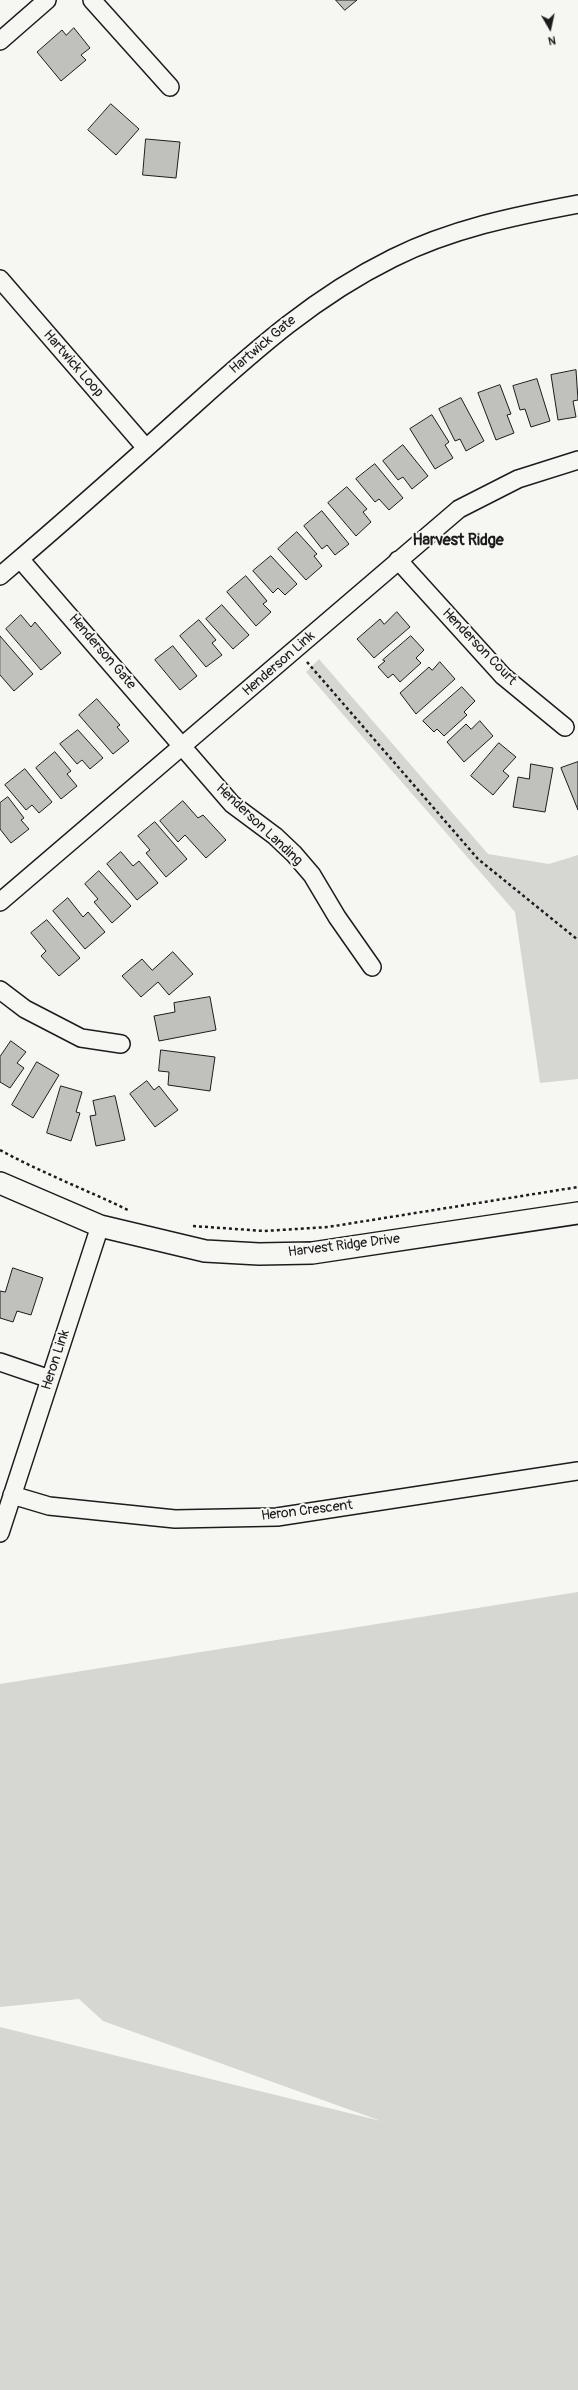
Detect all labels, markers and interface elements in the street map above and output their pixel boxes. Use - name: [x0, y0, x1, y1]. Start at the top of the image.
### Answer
- north arrow: [530, 8, 570, 48]
- text: N: [547, 33, 557, 47]
- street label: Hartwick Gate: [226, 312, 300, 378]
- street label: Hartwick Loop: [39, 327, 107, 401]
- district label: Harvest Ridge: [412, 531, 504, 551]
- street label: Henderson Court: [438, 605, 520, 689]
- street label: Henderson Gate: [65, 611, 139, 693]
- street label: Henderson Link: [239, 628, 319, 700]
- street label: Henderson Landing: [212, 781, 306, 869]
- street label: Harvest Ridge Drive: [287, 1231, 401, 1261]
- street label: Heron Link: [38, 1328, 74, 1392]
- street label: Heron Crescent: [260, 1497, 354, 1525]

